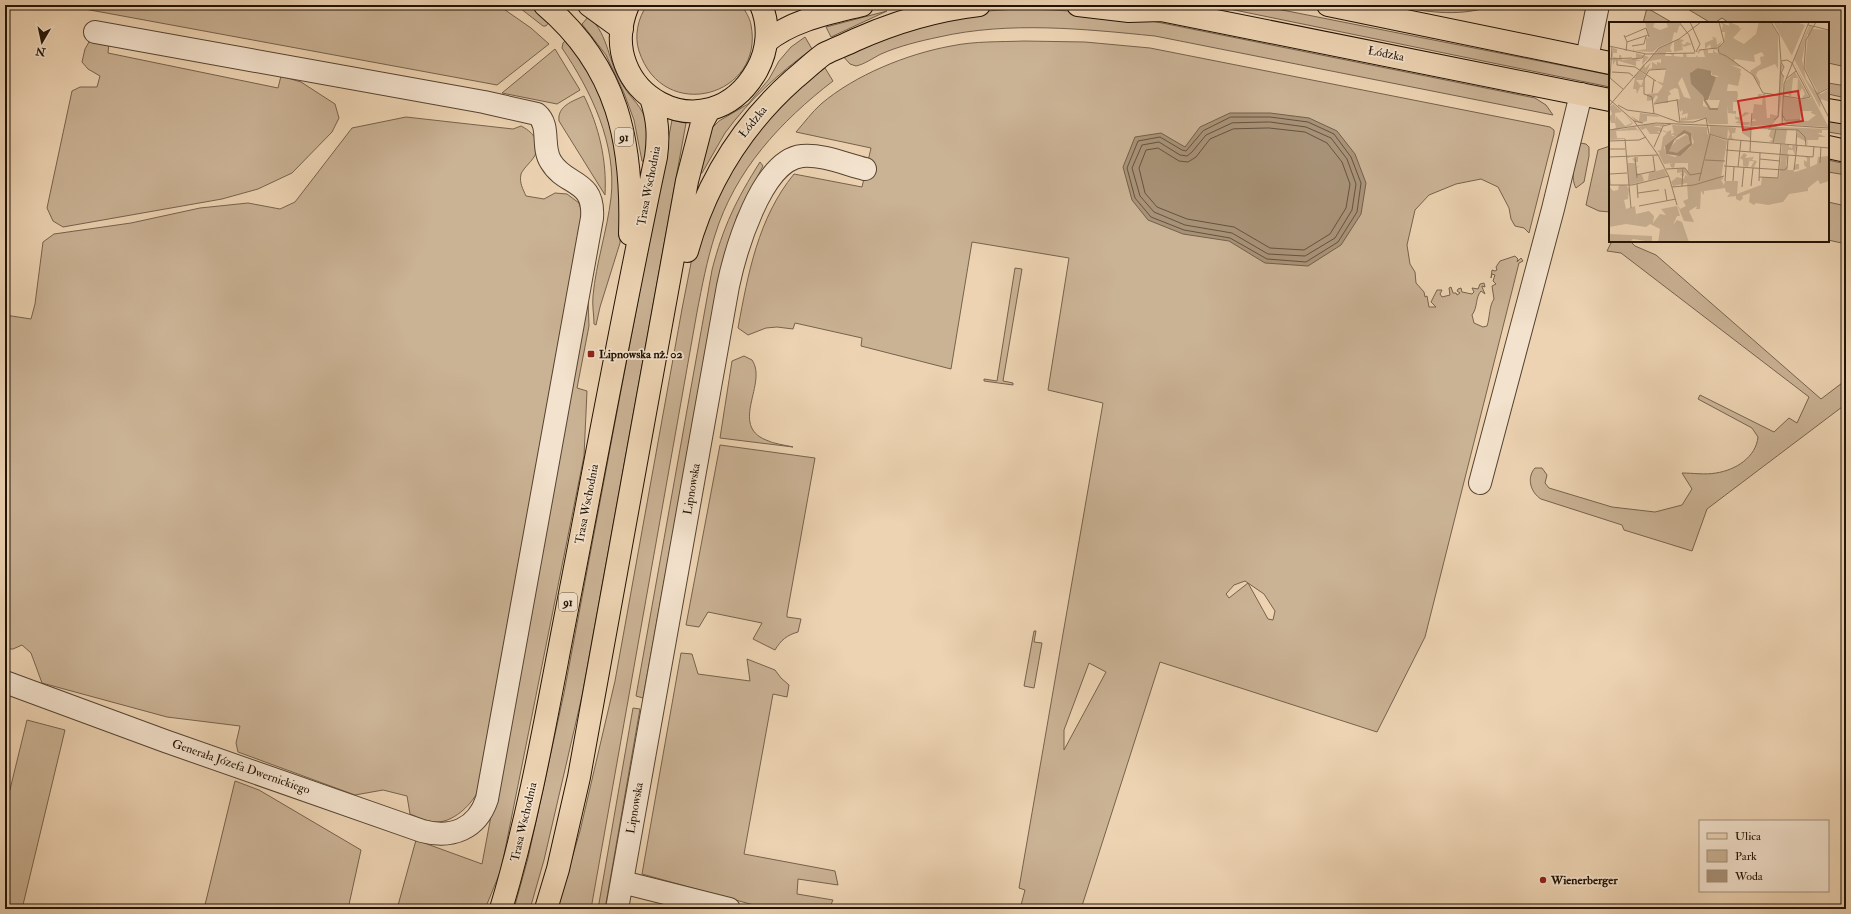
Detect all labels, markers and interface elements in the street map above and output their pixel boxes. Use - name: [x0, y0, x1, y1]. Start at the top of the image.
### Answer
- north arrow: [22, 22, 62, 62]
- inset map: [1609, 22, 1829, 242]
- street label: Łódzka: [1367, 43, 1407, 65]
- text: N: [34, 44, 47, 59]
- street label: Łódzka: [736, 102, 771, 141]
- road number: 91: [615, 128, 633, 146]
- street label: Trasa Wschodnia: [634, 144, 664, 227]
- place label: Lipnowska nż. 02: [599, 347, 682, 362]
- marker: Lipnowska nż. 02: [586, 349, 596, 359]
- street label: Lipnowska: [680, 461, 704, 516]
- street label: Trasa Wschodnia: [572, 462, 602, 545]
- road number: 91: [559, 593, 577, 611]
- street label: Generała Józefa Dwernickiego: [170, 736, 312, 798]
- street label: Trasa Wschodnia: [508, 780, 541, 863]
- street label: Lipnowska: [623, 780, 647, 835]
- legend: [1699, 820, 1829, 892]
- text: Ulica: [1735, 829, 1762, 844]
- text: Park: [1735, 849, 1757, 864]
- text: Woda: [1734, 869, 1764, 884]
- place label: Wienerberger: [1550, 873, 1618, 888]
- marker: Wienerberger: [1538, 875, 1548, 885]

